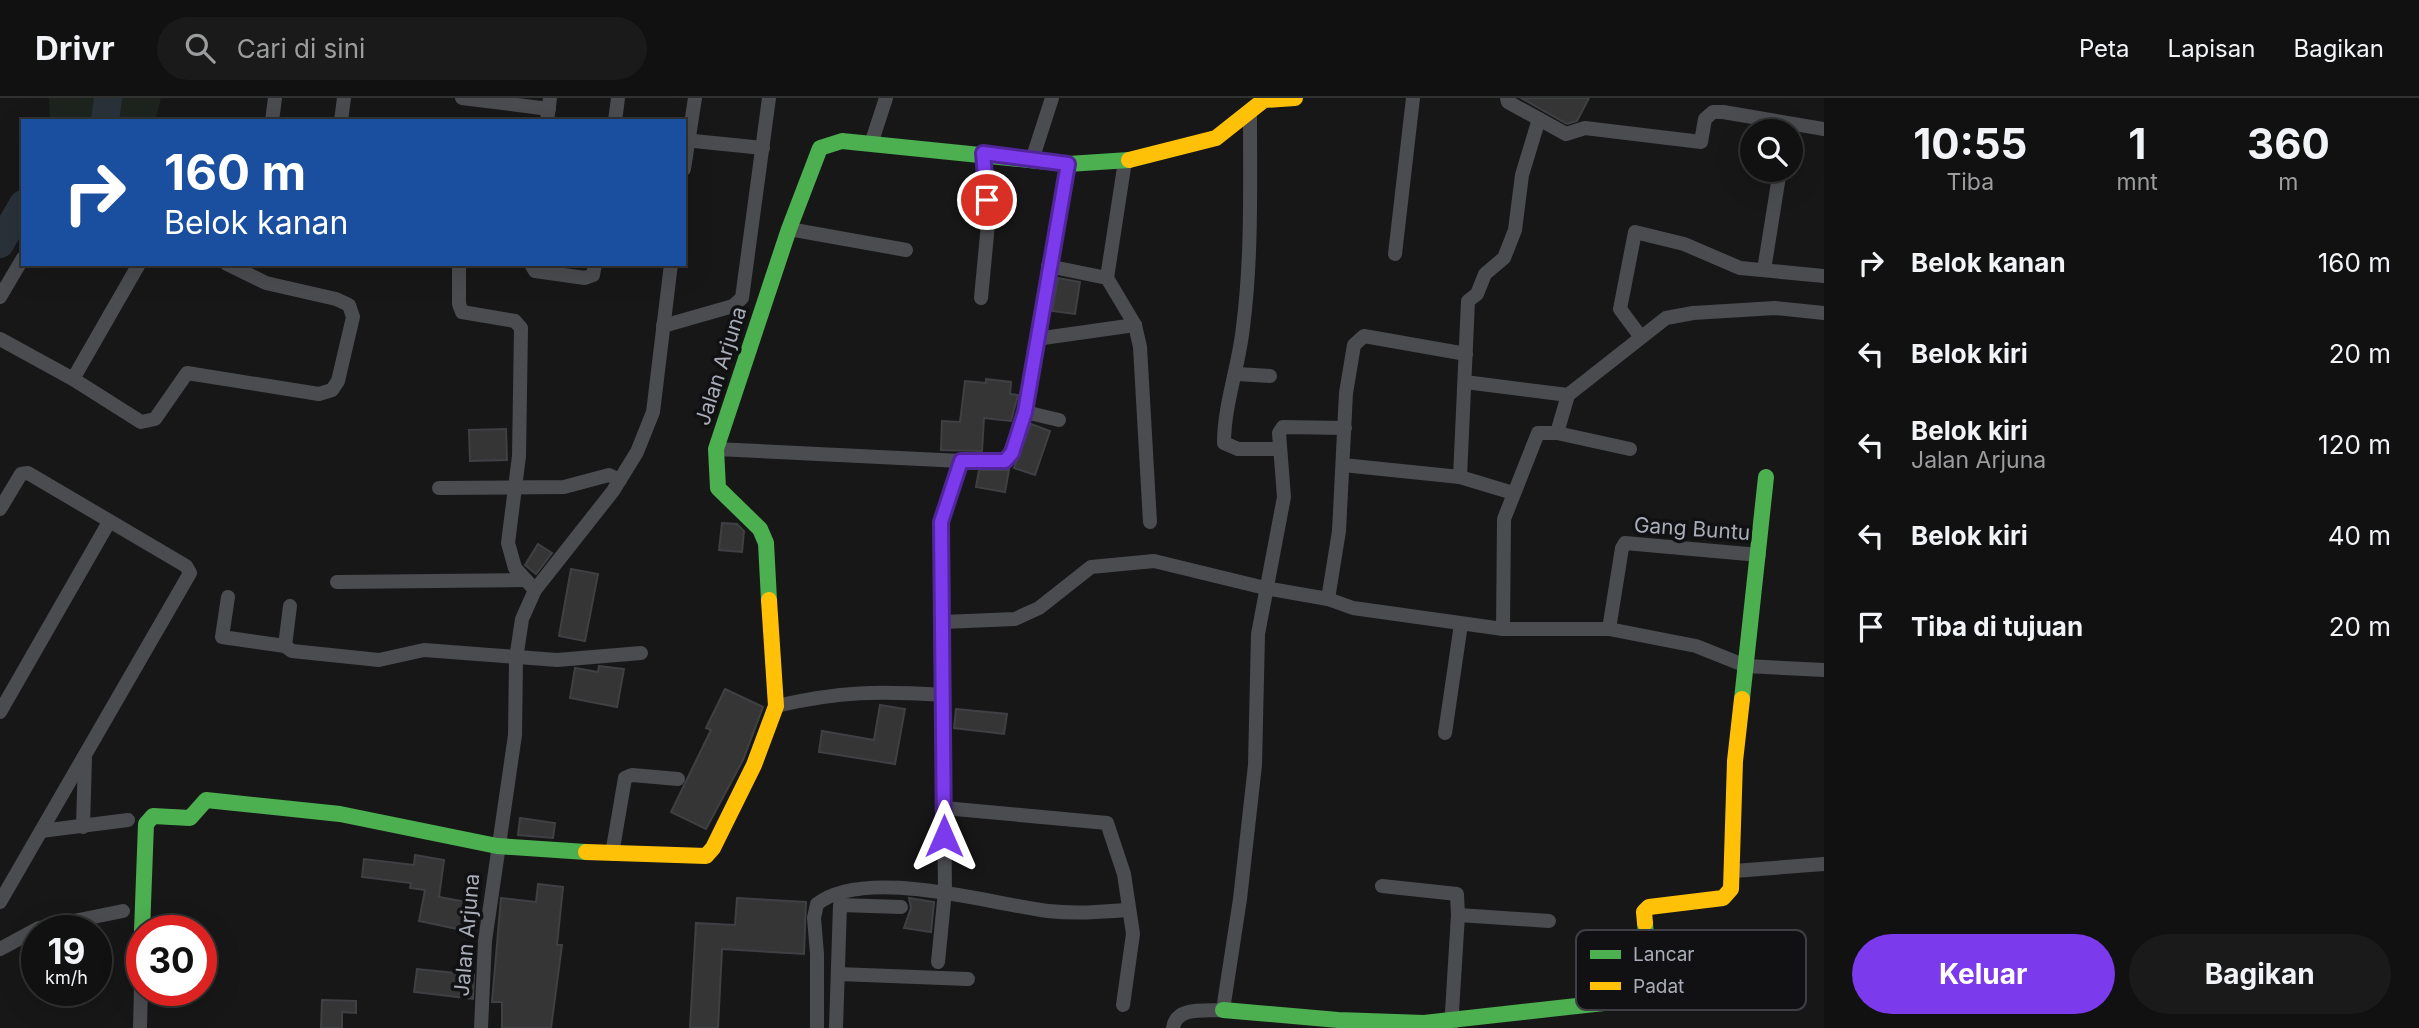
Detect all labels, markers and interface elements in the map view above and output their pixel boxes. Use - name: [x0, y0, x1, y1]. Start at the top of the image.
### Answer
- search box: [157, 17, 647, 80]
- text: Drivr: [35, 28, 115, 68]
- icon: search: [181, 29, 219, 67]
- text: Cari di sini: [237, 33, 365, 64]
- text: Peta: [2079, 34, 2130, 63]
- text: Lapisan: [2168, 34, 2255, 63]
- text: Bagikan: [2293, 34, 2384, 63]
- text: 10:55: [1913, 118, 2027, 169]
- text: 1: [2128, 118, 2146, 169]
- text: 360: [2247, 118, 2330, 169]
- map controls: [1740, 119, 1803, 182]
- button: search: [1740, 119, 1803, 182]
- text: 160 m: [164, 143, 306, 202]
- icon: right: [49, 147, 140, 238]
- text: Tiba: [1946, 168, 1994, 196]
- text: mnt: [2117, 168, 2158, 196]
- text: m: [2278, 168, 2298, 196]
- pin: [957, 170, 1017, 230]
- icon: arrive: [968, 181, 1006, 219]
- text: Belok kanan: [164, 203, 348, 242]
- icon: right: [1852, 244, 1890, 282]
- text: Belok kanan: [1911, 247, 2066, 278]
- text: 160 m: [2318, 247, 2391, 278]
- street label: Jalan Arjuna: [690, 303, 751, 428]
- icon: left: [1852, 335, 1890, 373]
- text: Belok kiri: [1911, 338, 2028, 369]
- text: 20 m: [2329, 338, 2391, 369]
- text: Belok kiri: [1911, 415, 2028, 446]
- icon: left: [1852, 426, 1890, 464]
- text: 120 m: [2318, 429, 2391, 460]
- text: Jalan Arjuna: [1911, 446, 2046, 474]
- street label: Gang Buntu: [1633, 512, 1751, 545]
- icon: left: [1852, 517, 1890, 555]
- text: Belok kiri: [1911, 520, 2028, 551]
- text: 40 m: [2328, 520, 2391, 551]
- icon: arrive: [1852, 608, 1890, 646]
- text: Tiba di tujuan: [1911, 611, 2083, 642]
- text: 20 m: [2329, 611, 2391, 642]
- position arrow: [907, 799, 981, 873]
- street label: Jalan Arjuna: [449, 872, 484, 998]
- speed limit sign: 30: [126, 915, 217, 1006]
- text: 19: [48, 930, 85, 972]
- legend: [1576, 930, 1806, 1010]
- button: Keluar: [1852, 934, 2115, 1014]
- button: Bagikan: [2129, 934, 2391, 1014]
- text: Lancar: [1633, 943, 1695, 966]
- text: km/h: [45, 967, 88, 988]
- text: Padat: [1633, 975, 1684, 998]

